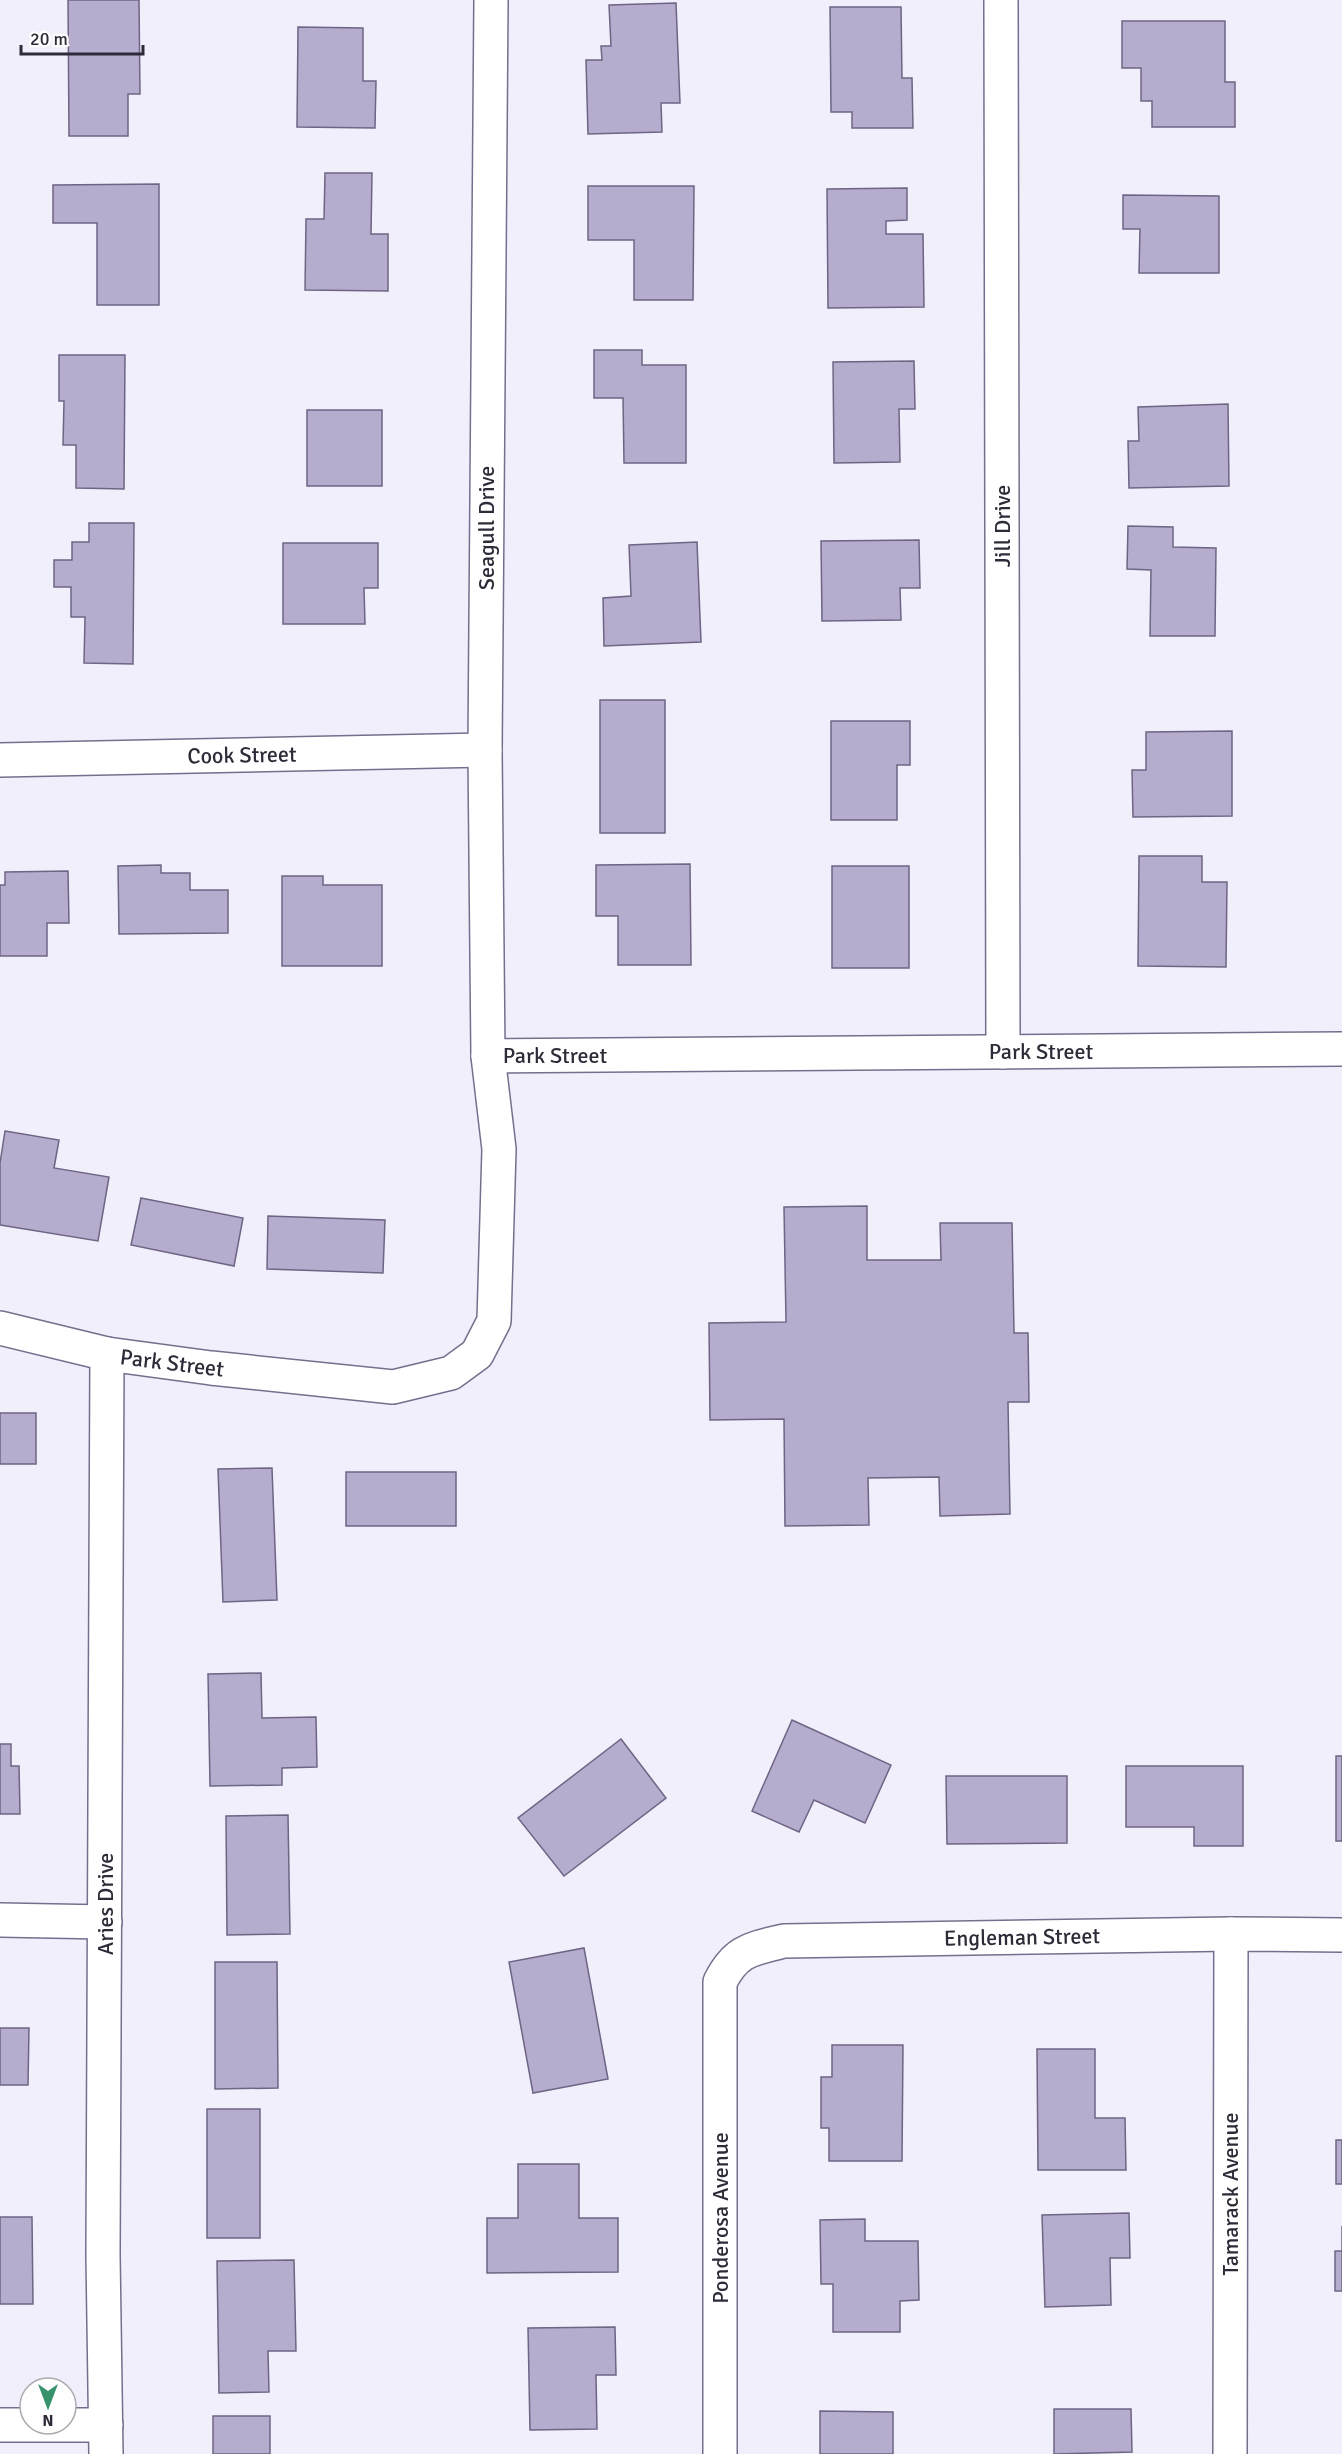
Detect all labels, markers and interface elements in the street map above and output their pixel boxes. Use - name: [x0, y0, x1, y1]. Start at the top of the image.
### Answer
- scale bar: [21, 18, 142, 56]
- text: 20 m: [30, 28, 68, 50]
- street label: Seagull Drive: [473, 466, 500, 590]
- street label: Jill Drive: [989, 485, 1016, 567]
- street label: Cook Street: [187, 741, 297, 769]
- street label: Park Street: [989, 1038, 1094, 1065]
- street label: Park Street: [503, 1042, 608, 1069]
- street label: Park Street: [119, 1343, 226, 1383]
- street label: Aries Drive: [92, 1853, 119, 1955]
- street label: Engleman Street: [944, 1922, 1101, 1952]
- street label: Tamarack Avenue: [1217, 2112, 1244, 2276]
- street label: Ponderosa Avenue: [707, 2132, 734, 2304]
- north arrow: [18, 2376, 78, 2436]
- text: N: [42, 2410, 54, 2430]

